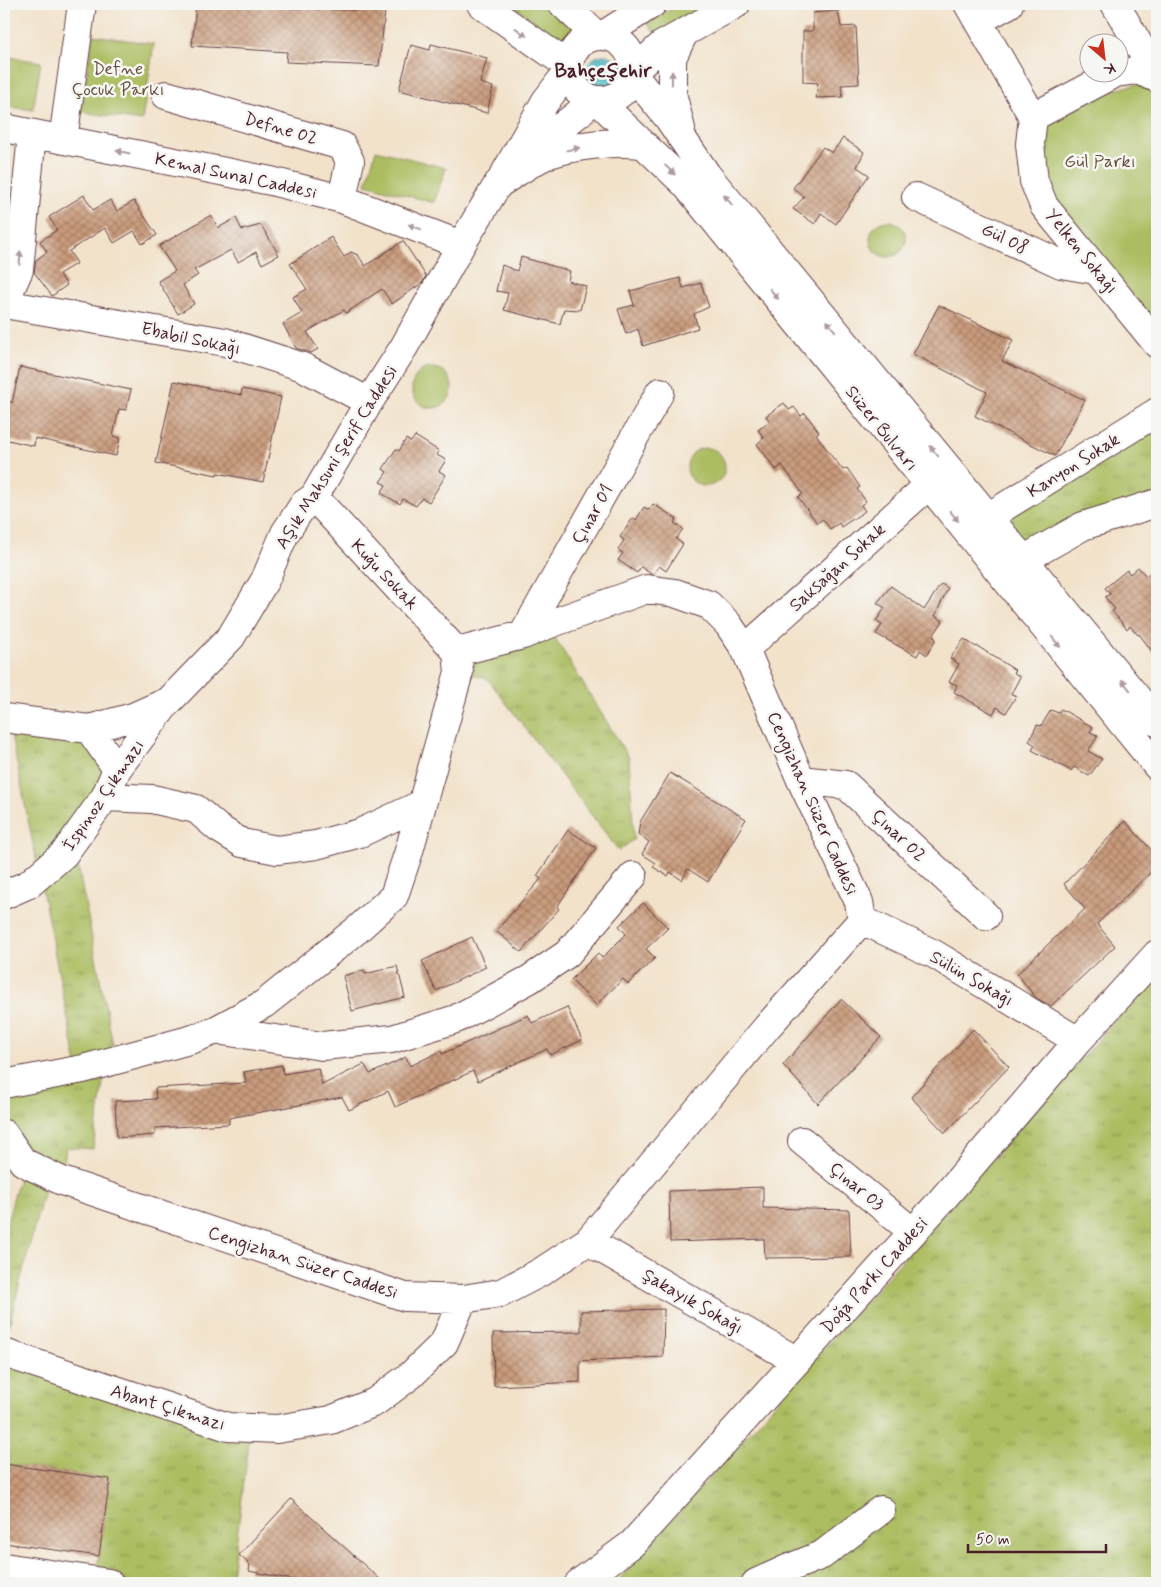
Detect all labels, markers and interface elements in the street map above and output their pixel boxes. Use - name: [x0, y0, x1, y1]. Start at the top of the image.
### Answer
- one-way arrow: [514, 27, 528, 37]
- north arrow: [1078, 32, 1128, 82]
- park label: Defne Çocuk Parkı: [72, 57, 164, 102]
- district label: Bahçeşehir: [554, 58, 652, 85]
- text: K: [1100, 58, 1118, 79]
- one-way arrow: [668, 69, 676, 85]
- street label: Defne 02: [241, 107, 320, 151]
- one-way arrow: [566, 145, 581, 153]
- one-way arrow: [115, 147, 131, 155]
- street label: Kemal Sunal Caddesi: [153, 147, 319, 205]
- park label: Gül Parkı: [1064, 150, 1136, 174]
- one-way arrow: [664, 164, 676, 176]
- one-way arrow: [722, 194, 733, 207]
- street label: Yelken Sokağı: [1039, 204, 1123, 299]
- street label: Gül 08: [977, 218, 1032, 260]
- one-way arrow: [408, 223, 423, 230]
- one-way arrow: [17, 249, 25, 265]
- one-way arrow: [769, 288, 780, 301]
- street label: Ebabil Sokağı: [139, 317, 243, 361]
- one-way arrow: [825, 319, 836, 332]
- street label: Aşık Mahsuni Şerif Caddesi: [270, 361, 403, 554]
- street label: Süzer Bulvarı: [839, 381, 923, 476]
- street label: Kanyon Sokak: [1023, 428, 1124, 504]
- one-way arrow: [929, 445, 940, 457]
- street label: Çınar 01: [567, 480, 619, 549]
- one-way arrow: [948, 509, 959, 522]
- street label: Saksağan Sokak: [784, 518, 891, 617]
- street label: Kuğu Sokak: [345, 534, 423, 615]
- one-way arrow: [1051, 635, 1062, 648]
- one-way arrow: [1121, 679, 1132, 692]
- street label: Cengizhan Süzer Caddesi: [760, 708, 863, 899]
- street label: İspinoz Çıkmazı: [57, 735, 150, 856]
- street label: Çınar 02: [866, 804, 931, 867]
- street label: Sülün Sokağı: [925, 945, 1018, 1012]
- street label: Çınar 03: [824, 1157, 889, 1217]
- street label: Doğa Parkı Caddesi: [816, 1212, 934, 1339]
- street label: Cengizhan Süzer Caddesi: [204, 1221, 401, 1306]
- street label: Şakayık Sokağı: [638, 1263, 747, 1340]
- street label: Abant Çıkmazı: [107, 1379, 228, 1437]
- scale bar: [968, 1522, 1106, 1554]
- text: 50 m: [976, 1530, 1010, 1550]

